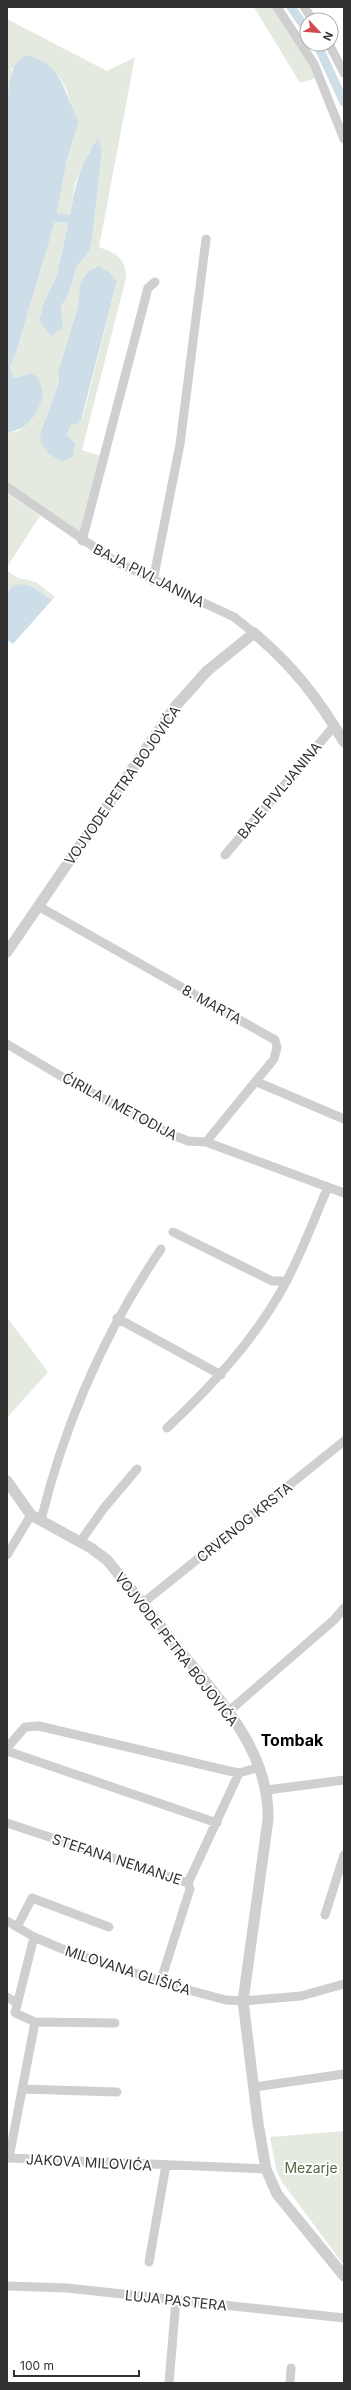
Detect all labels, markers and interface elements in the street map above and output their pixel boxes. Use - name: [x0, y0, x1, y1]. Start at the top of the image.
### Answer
- north arrow: [299, 12, 339, 52]
- text: N: [320, 30, 336, 43]
- street label: BAJA PIVLJANINA: [91, 540, 208, 610]
- street label: VOJVODE PETRA BOJOVIĆA: [60, 702, 184, 868]
- street label: BAJE PIVLJANINA: [233, 738, 325, 842]
- street label: 8. MARTA: [179, 981, 245, 1027]
- street label: ĆIRILA I METODIJA: [60, 1069, 181, 1144]
- street label: CRVENOG KRSTA: [193, 1478, 295, 1566]
- street label: VOJVODE PETRA BOJOVIĆA: [112, 1569, 243, 1729]
- district label: Tombak: [261, 1730, 324, 1750]
- street label: STEFANA NEMANJE: [50, 1830, 184, 1888]
- street label: MILOVANA GLIŠIĆA: [63, 1942, 193, 1998]
- street label: JAKOVA MILOVIĆA: [26, 2150, 153, 2174]
- park label: Mezarje: [284, 2159, 338, 2176]
- street label: LUJA PASTERA: [124, 2286, 228, 2314]
- scale bar: [14, 2352, 139, 2378]
- text: 100 m: [20, 2358, 54, 2373]

